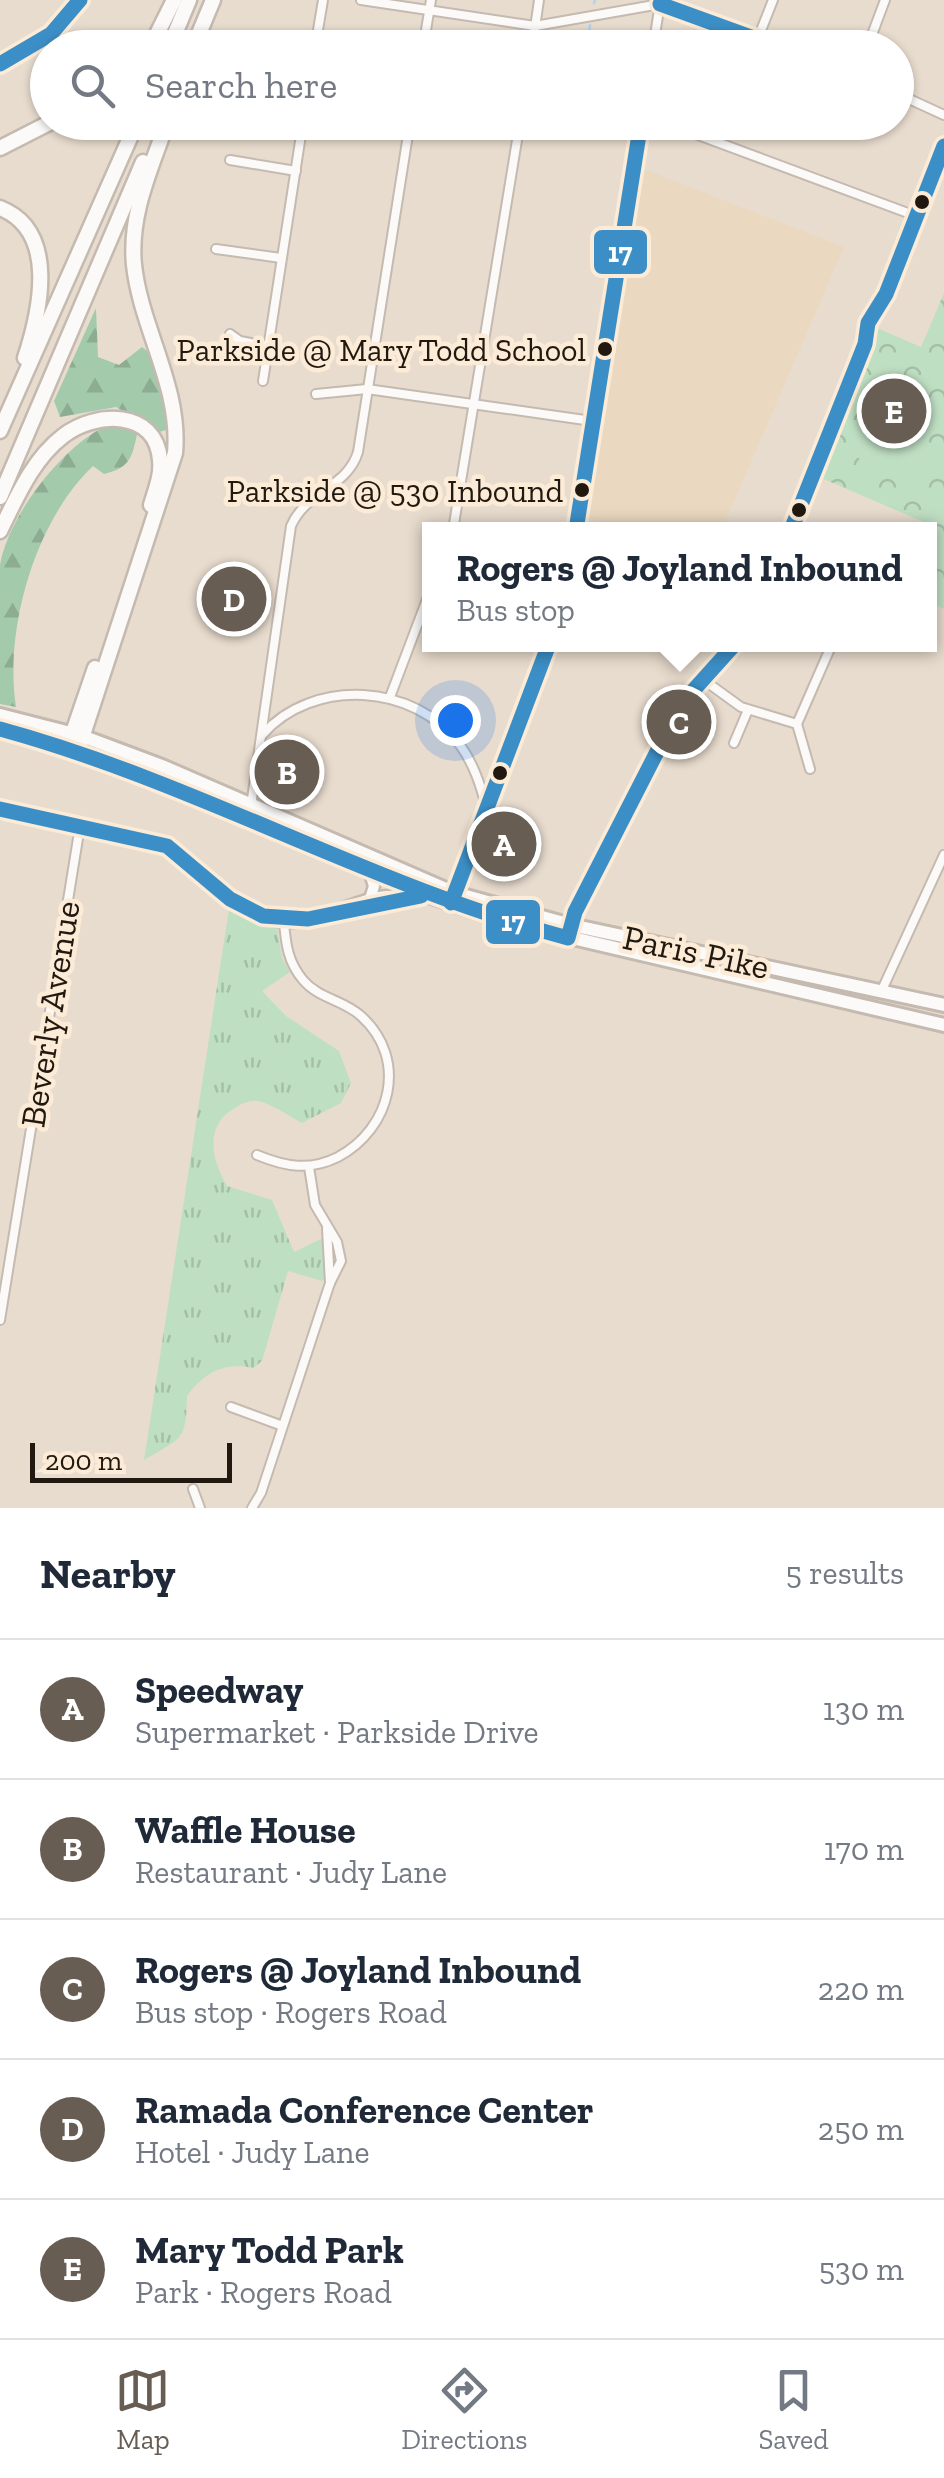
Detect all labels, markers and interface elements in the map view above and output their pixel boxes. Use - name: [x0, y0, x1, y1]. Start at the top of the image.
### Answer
- search box: [30, 30, 914, 140]
- icon: search: [65, 58, 120, 113]
- text: Search here: [145, 62, 337, 108]
- unlabelled marker: [912, 192, 932, 212]
- line badge: 17: [592, 228, 649, 276]
- text: 17: [608, 236, 632, 269]
- place label: Parkside @ Mary Todd School: [177, 331, 586, 369]
- marker: Parkside @ Mary Todd School: [595, 339, 615, 359]
- pin: E: [862, 374, 926, 448]
- place label: Parkside @ 530 Inbound: [227, 472, 563, 510]
- marker: Parkside @ 530 Inbound: [572, 480, 592, 500]
- unlabelled marker: [789, 500, 809, 520]
- popup: [422, 522, 937, 652]
- text: Rogers @ Joyland Inbound: [456, 545, 903, 591]
- pin: D: [202, 562, 266, 636]
- text: Bus stop: [456, 591, 575, 629]
- pin: C: [646, 684, 712, 760]
- your location: [430, 695, 481, 746]
- pin: B: [254, 734, 320, 810]
- unlabelled marker: [490, 763, 510, 783]
- pin: A: [472, 806, 536, 882]
- street label: Beverly Avenue: [11, 898, 89, 1130]
- line badge: 17: [484, 898, 542, 946]
- text: 17: [501, 905, 525, 938]
- street label: Paris Pike: [619, 916, 773, 988]
- scale bar: [30, 1438, 232, 1482]
- text: 200 m: [45, 1444, 122, 1477]
- text: Nearby: [40, 1548, 176, 1599]
- text: 5 results: [786, 1554, 904, 1592]
- text: Speedway: [135, 1667, 303, 1713]
- text: A: [62, 1690, 83, 1728]
- text: 130 m: [823, 1690, 904, 1728]
- text: Supermarket · Parkside Drive: [135, 1713, 539, 1751]
- text: Waffle House: [135, 1807, 356, 1853]
- text: B: [63, 1830, 82, 1868]
- text: 170 m: [824, 1830, 904, 1868]
- text: Restaurant · Judy Lane: [135, 1853, 447, 1891]
- text: Rogers @ Joyland Inbound: [135, 1947, 581, 1993]
- text: C: [62, 1970, 83, 2008]
- text: 220 m: [818, 1970, 904, 2008]
- text: Bus stop · Rogers Road: [135, 1993, 447, 2031]
- text: Ramada Conference Center: [135, 2087, 594, 2133]
- text: D: [61, 2110, 84, 2148]
- text: 250 m: [818, 2110, 904, 2148]
- text: Hotel · Judy Lane: [135, 2133, 369, 2171]
- text: Mary Todd Park: [135, 2227, 404, 2273]
- text: E: [63, 2250, 82, 2288]
- text: 530 m: [819, 2250, 904, 2288]
- text: Park · Rogers Road: [135, 2273, 392, 2311]
- tab: Map: [115, 2363, 170, 2456]
- tab: Directions: [401, 2363, 528, 2456]
- tab: Saved: [758, 2363, 829, 2456]

